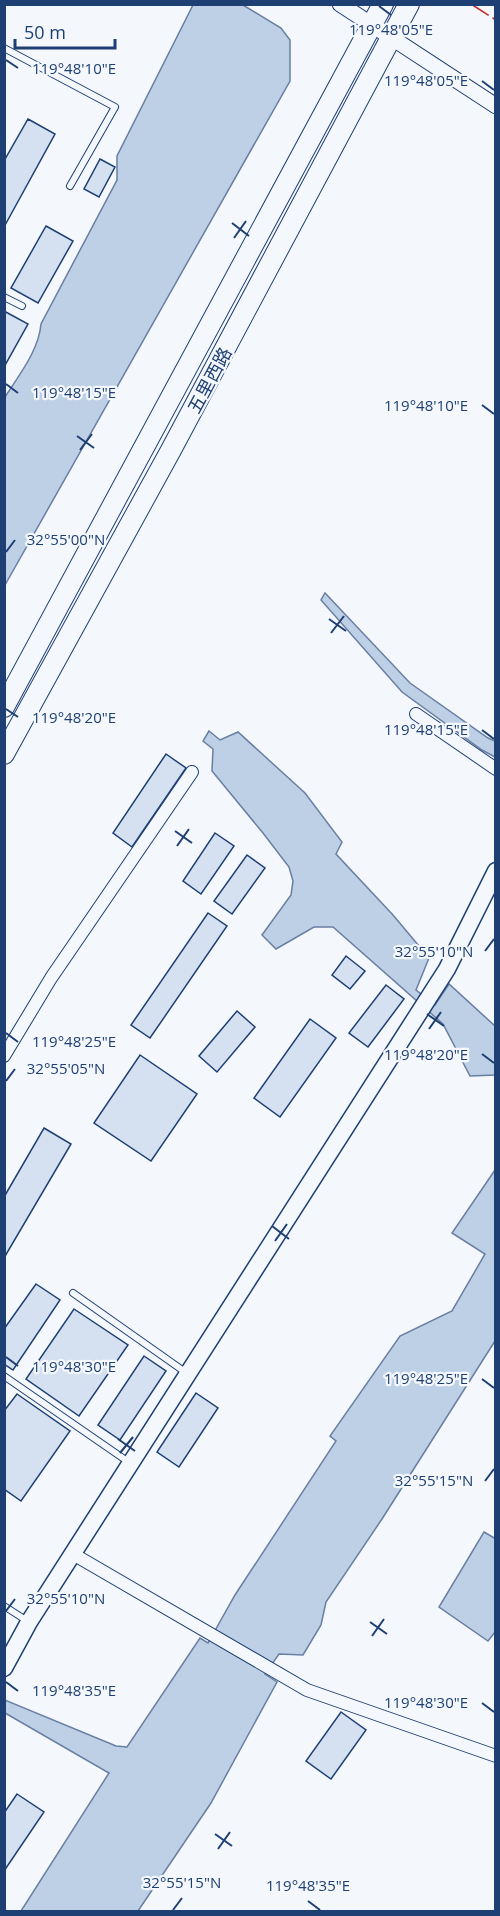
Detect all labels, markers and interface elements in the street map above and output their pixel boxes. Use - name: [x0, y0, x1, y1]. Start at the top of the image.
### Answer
- scale bar: [15, 12, 116, 50]
- text: 119°48'05"E: [349, 19, 433, 39]
- text: 50 m: [24, 20, 66, 44]
- text: 119°48'10"E: [32, 58, 116, 78]
- text: 119°48'05"E: [384, 70, 468, 90]
- street label: 五里西路: [182, 343, 236, 417]
- text: 119°48'15"E: [32, 382, 116, 402]
- text: 119°48'10"E: [384, 395, 468, 415]
- text: 32°55'00"N: [27, 529, 105, 549]
- text: 119°48'20"E: [32, 707, 116, 727]
- text: 119°48'15"E: [384, 719, 468, 739]
- text: 32°55'10"N: [395, 941, 473, 961]
- text: 119°48'25"E: [32, 1031, 116, 1051]
- text: 119°48'20"E: [384, 1044, 468, 1064]
- text: 32°55'05"N: [27, 1058, 105, 1078]
- text: 119°48'30"E: [32, 1356, 116, 1376]
- text: 119°48'25"E: [384, 1368, 468, 1388]
- text: 32°55'15"N: [395, 1470, 473, 1490]
- text: 32°55'10"N: [27, 1588, 105, 1608]
- text: 119°48'35"E: [32, 1680, 116, 1700]
- text: 119°48'30"E: [384, 1692, 468, 1712]
- text: 32°55'15"N: [143, 1872, 221, 1892]
- text: 119°48'35"E: [266, 1875, 350, 1895]

